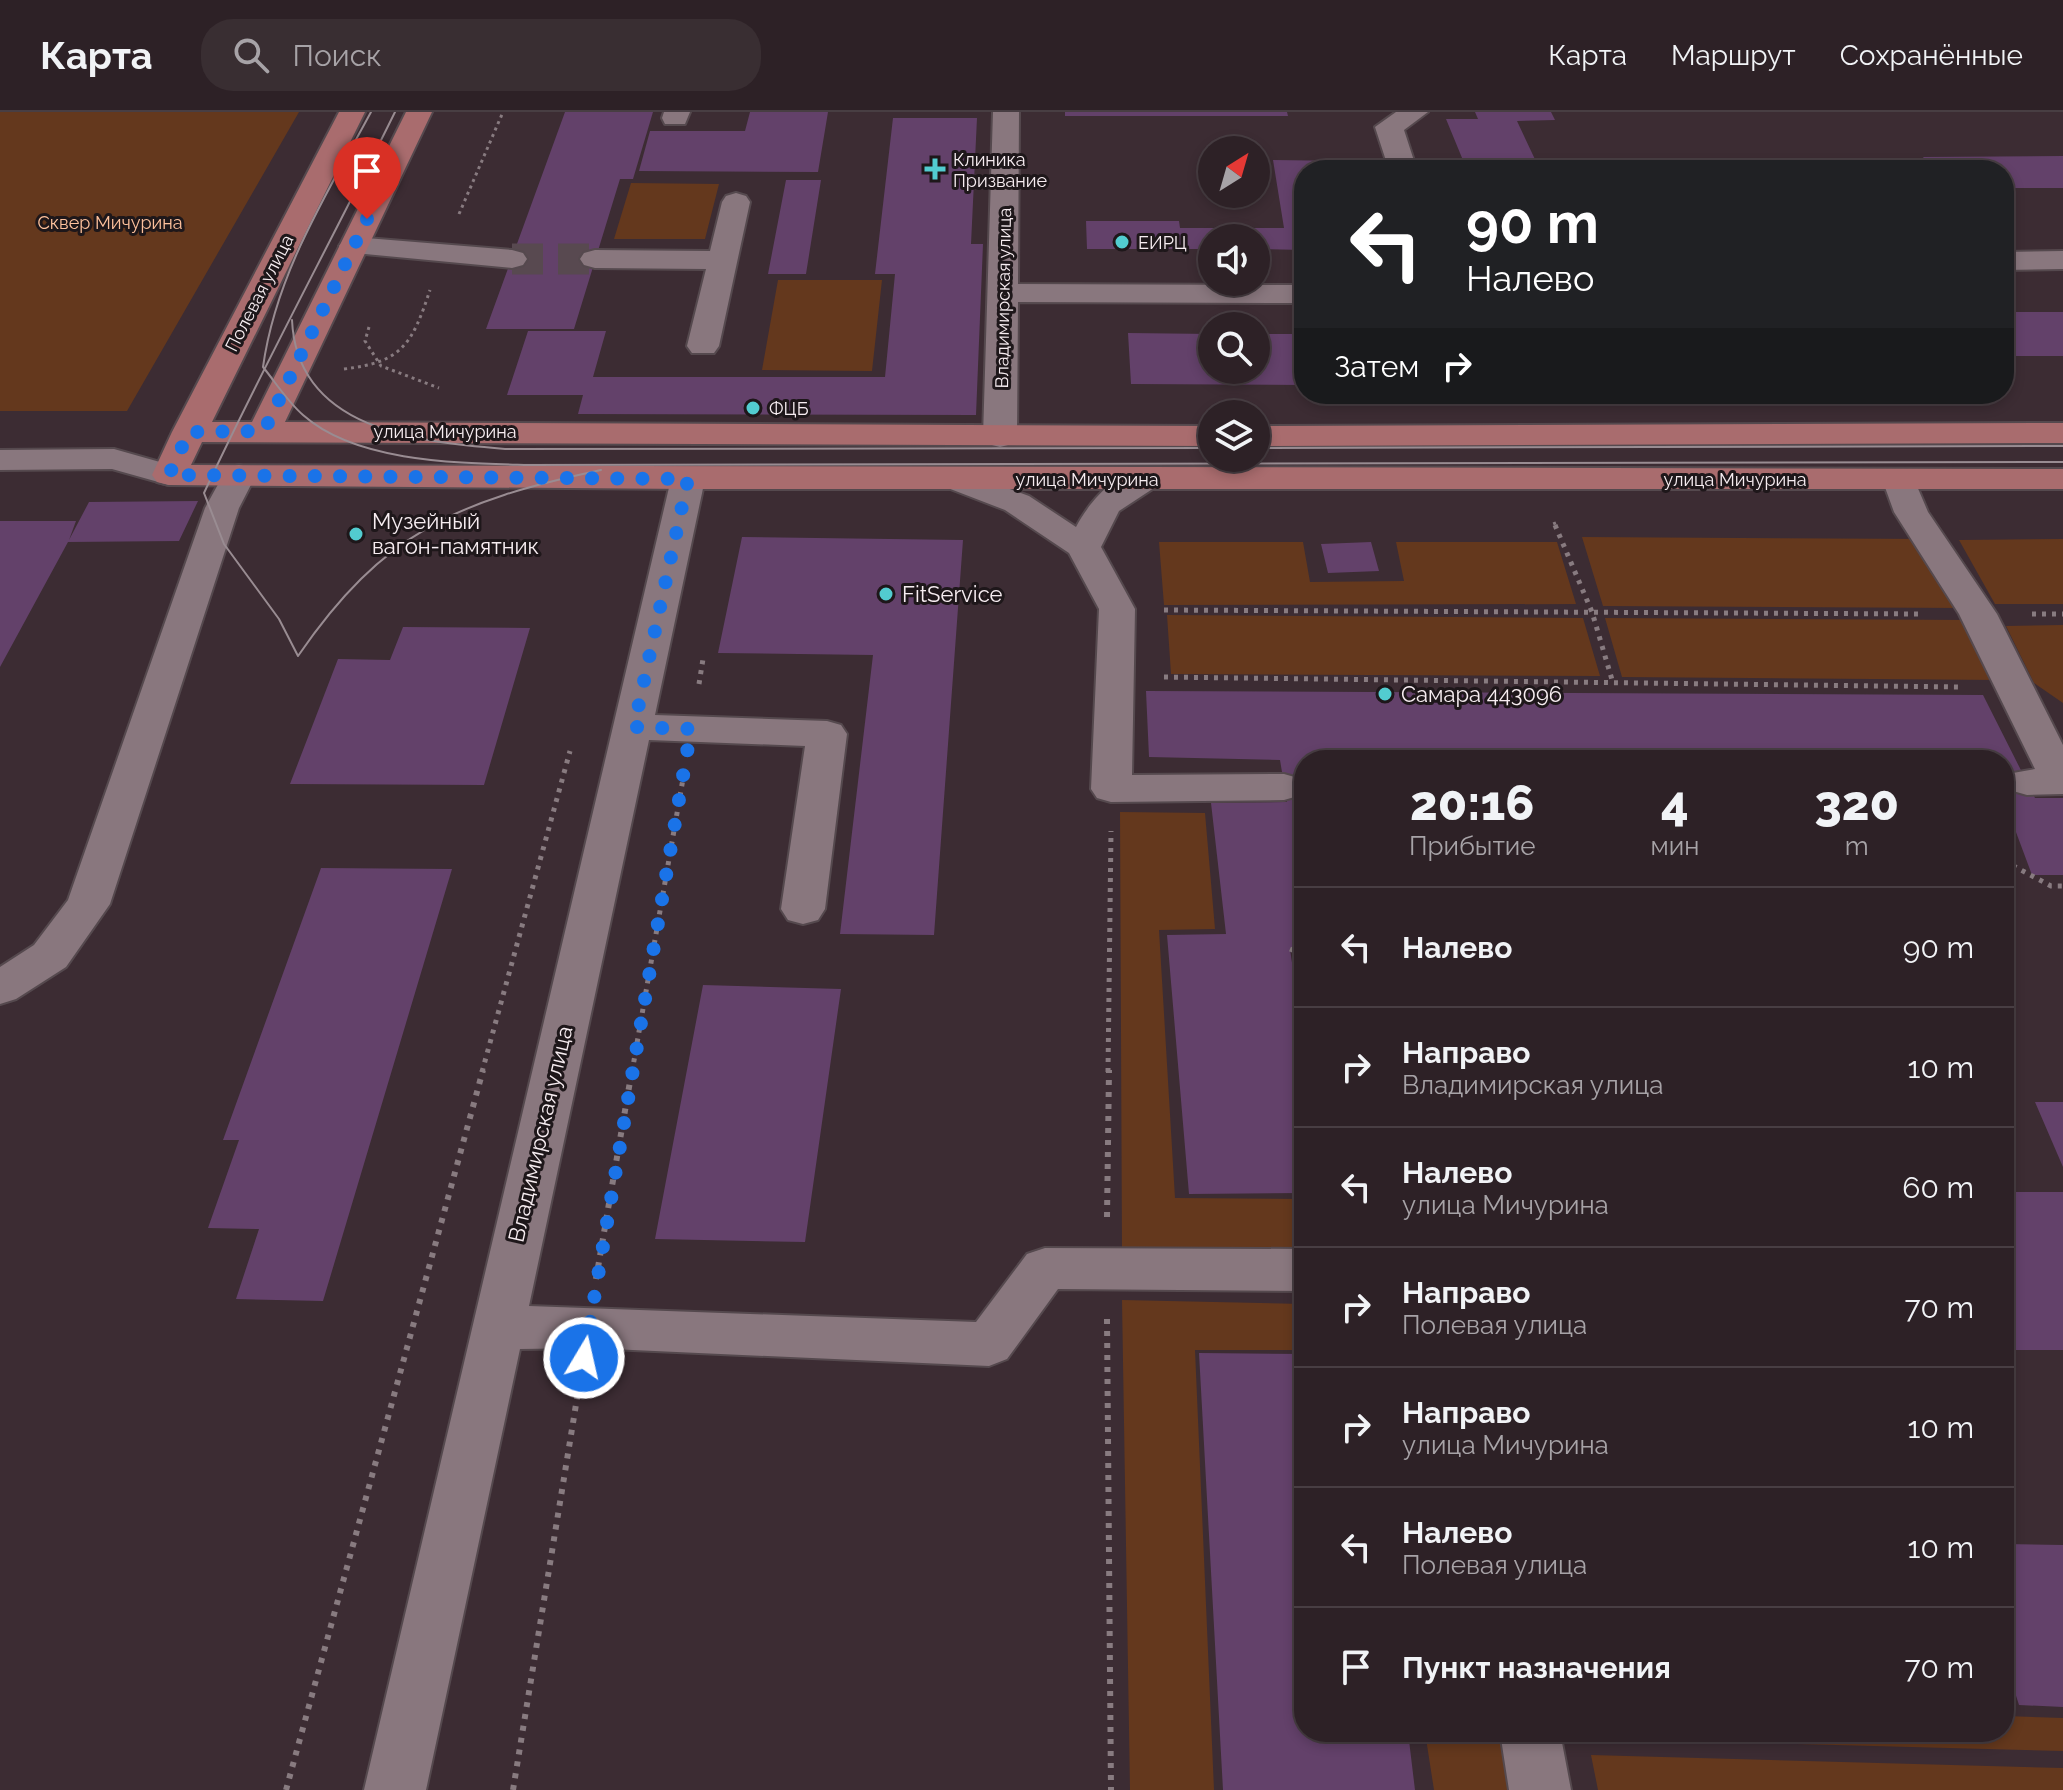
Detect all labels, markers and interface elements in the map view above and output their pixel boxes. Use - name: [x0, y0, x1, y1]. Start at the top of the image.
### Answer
- search box: [201, 19, 761, 91]
- text: Карта: [40, 33, 153, 78]
- icon: search: [229, 33, 273, 77]
- text: Поиск: [293, 38, 382, 73]
- text: Карта: [1548, 39, 1627, 72]
- text: Маршрут: [1671, 39, 1796, 72]
- text: Сохранённые: [1840, 39, 2023, 72]
- north arrow: [1198, 136, 1270, 208]
- map controls: [1198, 136, 1270, 472]
- pin: [333, 137, 401, 219]
- icon: arrive: [345, 149, 389, 193]
- place label: Клиника Призвание: [953, 149, 1048, 191]
- marker: Клиника Призвание: [924, 158, 946, 180]
- text: 90 m: [1466, 190, 1599, 256]
- icon: left: [1334, 192, 1438, 296]
- street label: Владимирская улица: [991, 207, 1015, 389]
- park label: Сквер Мичурина: [37, 212, 183, 233]
- button: sound: [1198, 224, 1270, 296]
- street label: Полевая улица: [221, 231, 297, 355]
- place label: ЕИРЦ: [1138, 232, 1187, 253]
- marker: ЕИРЦ: [1113, 233, 1131, 251]
- text: Налево: [1466, 257, 1594, 299]
- button: search: [1198, 312, 1270, 384]
- icon: right: [1435, 344, 1479, 388]
- text: Затем: [1334, 349, 1419, 384]
- place label: ФЦБ: [769, 398, 809, 419]
- marker: ФЦБ: [744, 399, 762, 417]
- button: layers: [1198, 400, 1270, 472]
- street label: улица Мичурина: [373, 421, 517, 442]
- street label: улица Мичурина: [1015, 469, 1159, 490]
- street label: улица Мичурина: [1663, 469, 1807, 490]
- place label: Музейный вагон-памятник: [372, 508, 539, 559]
- marker: Музейный вагон-памятник: [347, 525, 365, 543]
- place label: FitService: [902, 581, 1003, 607]
- marker: FitService: [877, 585, 895, 603]
- place label: Самара 443096: [1401, 681, 1562, 707]
- marker: Самара 443096: [1376, 685, 1394, 703]
- text: 20:16: [1410, 775, 1535, 831]
- text: 4: [1661, 775, 1689, 831]
- text: 320: [1814, 775, 1899, 831]
- text: Прибытие: [1409, 831, 1536, 861]
- text: мин: [1651, 831, 1699, 861]
- text: m: [1845, 831, 1869, 861]
- icon: left: [1334, 925, 1378, 969]
- text: Налево: [1402, 930, 1512, 965]
- text: 90 m: [1903, 930, 1974, 965]
- street label: Владимирская улица: [502, 1023, 578, 1245]
- text: Направо: [1402, 1035, 1531, 1070]
- icon: right: [1334, 1045, 1378, 1089]
- text: 10 m: [1908, 1050, 1974, 1085]
- text: Владимирская улица: [1402, 1070, 1663, 1100]
- text: Налево: [1402, 1155, 1512, 1190]
- icon: left: [1334, 1165, 1378, 1209]
- text: 60 m: [1902, 1170, 1974, 1205]
- text: улица Мичурина: [1402, 1190, 1609, 1220]
- text: Направо: [1402, 1275, 1531, 1310]
- icon: right: [1334, 1285, 1378, 1329]
- text: 70 m: [1904, 1290, 1974, 1325]
- text: Полевая улица: [1402, 1310, 1587, 1340]
- position arrow: [542, 1316, 626, 1400]
- text: Направо: [1402, 1395, 1531, 1430]
- icon: right: [1334, 1405, 1378, 1449]
- text: 10 m: [1908, 1410, 1974, 1445]
- text: улица Мичурина: [1402, 1430, 1609, 1460]
- text: Налево: [1402, 1515, 1512, 1550]
- icon: left: [1334, 1525, 1378, 1569]
- text: 10 m: [1908, 1530, 1974, 1565]
- text: Полевая улица: [1402, 1550, 1587, 1580]
- icon: arrive: [1334, 1645, 1378, 1689]
- text: Пункт назначения: [1402, 1650, 1671, 1685]
- text: 70 m: [1904, 1650, 1974, 1685]

